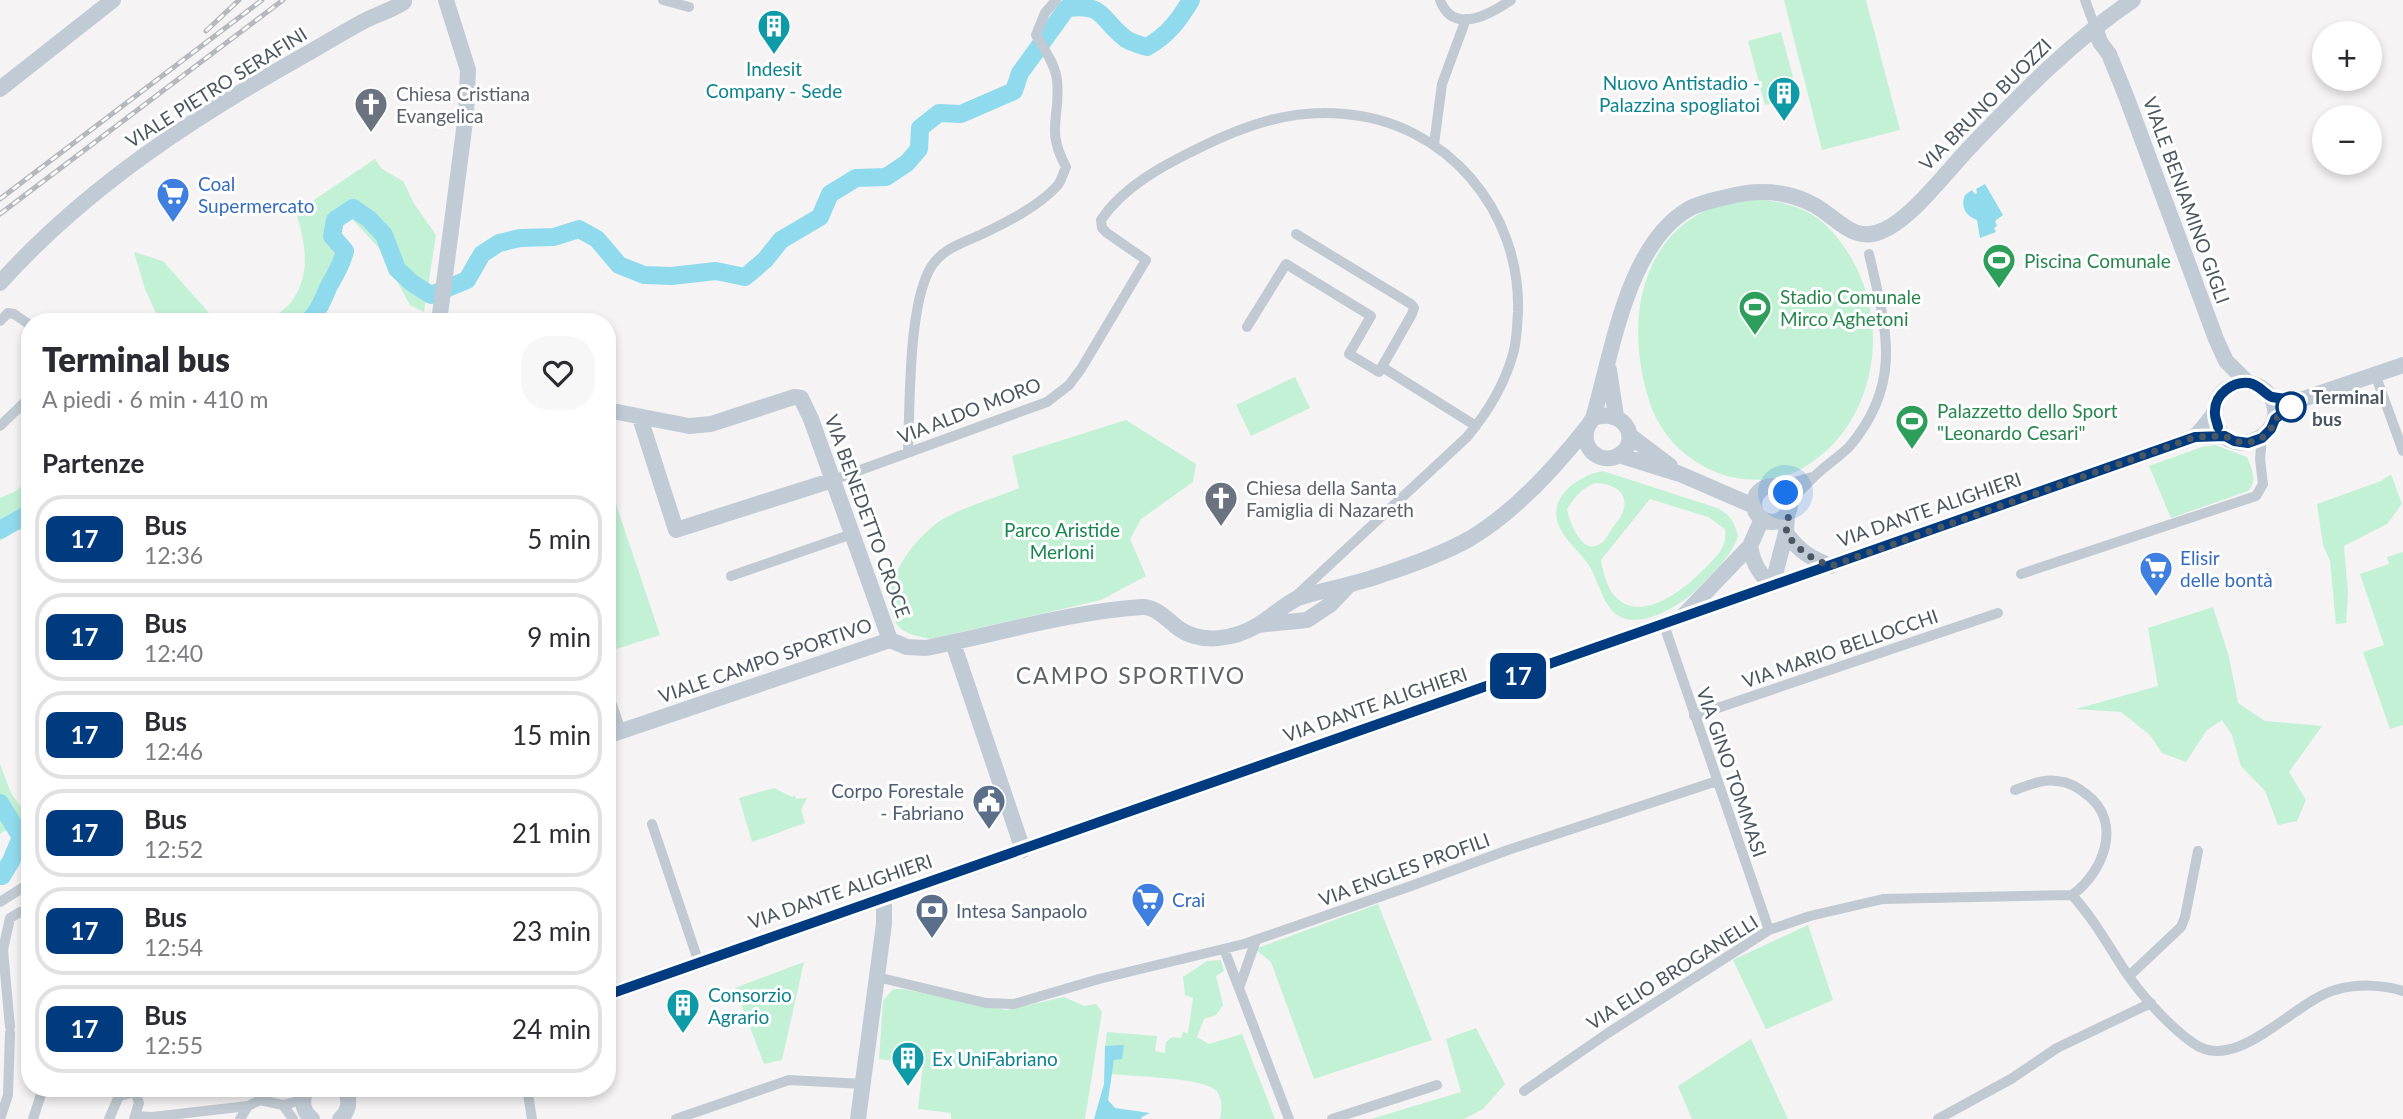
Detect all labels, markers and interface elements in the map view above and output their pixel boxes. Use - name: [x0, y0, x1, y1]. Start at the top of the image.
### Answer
- building icon: Indesit Company - Sede: [755, 7, 793, 56]
- map controls: [2312, 21, 2382, 175]
- button: +: [2312, 21, 2382, 91]
- street label: VIALE PIETRO SERAFINI: [121, 22, 311, 152]
- street label: VIA BRUNO BUOZZI: [1914, 33, 2056, 175]
- place label: Indesit Company - Sede: [706, 57, 842, 102]
- place label: Nuovo Antistadio - Palazzina spogliatoi: [1599, 71, 1760, 116]
- building icon: Nuovo Antistadio - Palazzina spogliatoi: [1765, 74, 1803, 123]
- place label: Chiesa Cristiana Evangelica: [396, 82, 530, 127]
- church icon: Chiesa Cristiana Evangelica: [352, 85, 390, 134]
- street label: VIALE BENIAMINO GIGLI: [2139, 94, 2235, 306]
- button: −: [2312, 105, 2382, 175]
- place label: Coal Supermercato: [198, 172, 314, 217]
- supermarket icon: Coal Supermercato: [154, 175, 192, 224]
- sports icon: Piscina Comunale: [1980, 241, 2018, 290]
- place label: Piscina Comunale: [2024, 249, 2171, 272]
- place label: Stadio Comunale Mirco Aghetoni: [1780, 285, 1921, 330]
- sports icon: Stadio Comunale Mirco Aghetoni: [1736, 288, 1774, 337]
- button: heart: [521, 336, 595, 410]
- text: Terminal bus: [42, 339, 230, 379]
- street label: VIA ALDO MORO: [894, 372, 1044, 448]
- text: A piedi · 6 min · 410 m: [42, 385, 268, 413]
- place label: Terminal bus: [2312, 385, 2384, 430]
- marker: Terminal bus: [2276, 392, 2306, 422]
- place label: Palazzetto dello Sport "Leonardo Cesari": [1937, 399, 2118, 444]
- sports icon: Palazzetto dello Sport "Leonardo Cesari": [1893, 402, 1931, 451]
- street label: VIA BENEDETTO CROCE: [820, 411, 916, 621]
- text: Partenze: [42, 447, 144, 479]
- street label: VIA DANTE ALIGHIERI: [1834, 467, 2024, 551]
- your location: [1768, 475, 1803, 510]
- place label: Chiesa della Santa Famiglia di Nazareth: [1246, 476, 1414, 521]
- church icon: Chiesa della Santa Famiglia di Nazareth: [1202, 479, 1240, 528]
- text: Bus: [144, 509, 187, 541]
- park label: Parco Aristide Merloni: [1004, 518, 1120, 563]
- text: 5 min: [527, 523, 591, 555]
- text: 17: [71, 524, 98, 553]
- text: 12:36: [144, 541, 203, 569]
- place label: Elisir delle bontà: [2180, 546, 2273, 591]
- supermarket icon: Elisir delle bontà: [2137, 549, 2175, 598]
- street label: VIA MARIO BELLOCCHI: [1739, 604, 1941, 692]
- text: Bus: [144, 607, 187, 639]
- street label: VIALE CAMPO SPORTIVO: [655, 613, 875, 707]
- text: 9 min: [527, 621, 591, 653]
- text: 17: [71, 622, 98, 651]
- text: 12:40: [144, 639, 203, 667]
- line badge: 17: [1486, 653, 1550, 699]
- district label: CAMPO SPORTIVO: [1016, 661, 1246, 689]
- text: 17: [1504, 661, 1532, 690]
- street label: VIA DANTE ALIGHIERI: [1280, 662, 1470, 746]
- street label: VIA GINO TOMMASI: [1692, 684, 1772, 860]
- text: Bus: [144, 705, 187, 737]
- text: 15 min: [512, 719, 591, 751]
- text: 17: [71, 720, 98, 749]
- text: 12:46: [144, 737, 203, 765]
- place label: Corpo Forestale - Fabriano: [831, 779, 964, 824]
- public building icon: Corpo Forestale - Fabriano: [970, 782, 1008, 831]
- text: Bus: [144, 803, 187, 835]
- text: 21 min: [512, 817, 591, 849]
- text: 17: [71, 818, 98, 847]
- street label: VIA ENGLES PROFILI: [1315, 827, 1493, 911]
- text: 12:52: [144, 835, 203, 863]
- street label: VIA DANTE ALIGHIERI: [745, 849, 935, 933]
- supermarket icon: Crai: [1129, 880, 1167, 929]
- place label: Crai: [1172, 888, 1205, 911]
- bank icon: Intesa Sanpaolo: [913, 891, 951, 940]
- place label: Intesa Sanpaolo: [956, 899, 1087, 922]
- text: Bus: [144, 901, 187, 933]
- street label: VIA ELIO BROGANELLI: [1582, 910, 1762, 1034]
- text: 23 min: [512, 915, 591, 947]
- text: 17: [71, 916, 98, 945]
- text: 12:54: [144, 933, 203, 961]
- place label: Consorzio Agrario: [708, 983, 792, 1028]
- building icon: Consorzio Agrario: [664, 986, 702, 1035]
- text: Bus: [144, 999, 187, 1031]
- text: 24 min: [512, 1013, 591, 1045]
- text: 17: [71, 1014, 98, 1043]
- text: 12:55: [144, 1031, 203, 1059]
- building icon: Ex UniFabriano: [889, 1039, 927, 1088]
- place label: Ex UniFabriano: [932, 1047, 1058, 1070]

